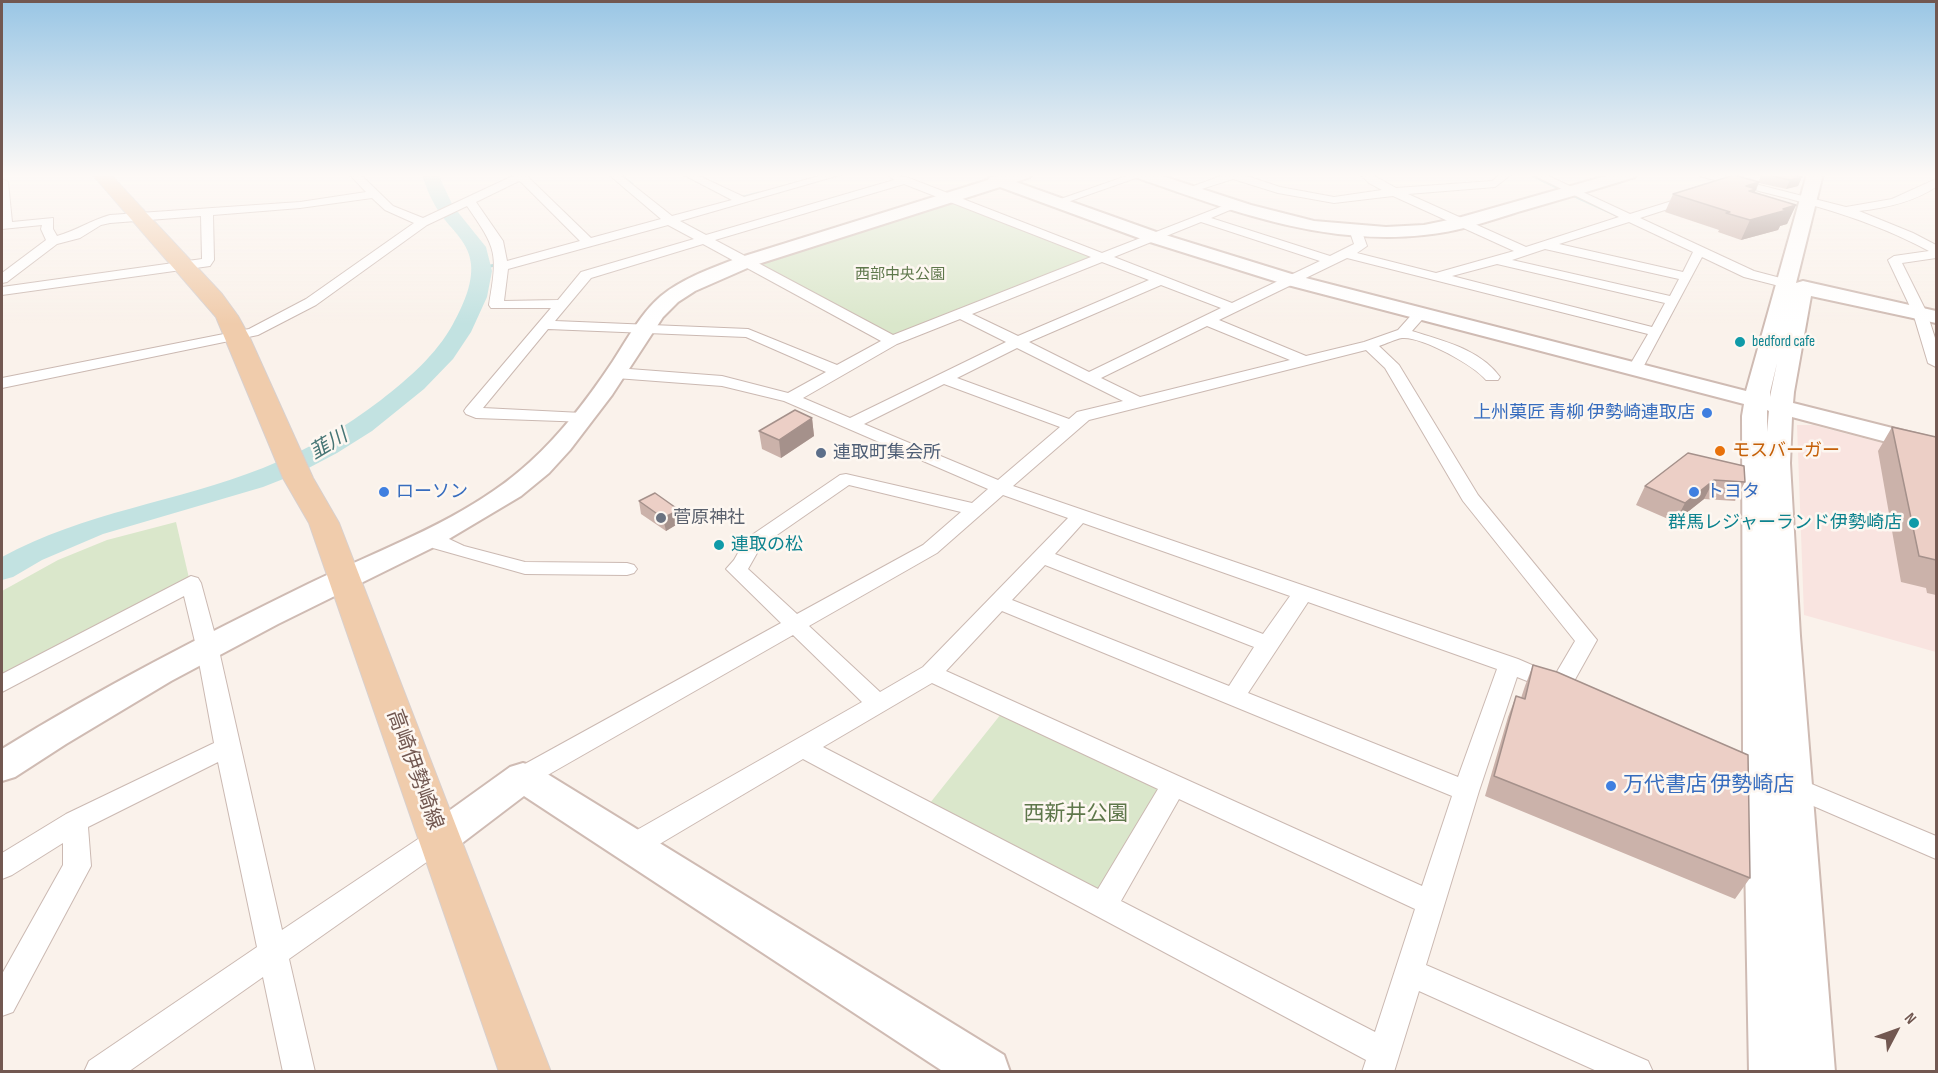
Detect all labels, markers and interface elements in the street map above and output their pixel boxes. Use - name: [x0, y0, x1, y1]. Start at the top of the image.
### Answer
- park label: 西部中央公園: [855, 266, 945, 284]
- place label: bedford cafe: [1752, 333, 1815, 351]
- marker: bedford cafe: [1733, 335, 1747, 349]
- place label: 上州菓匠 青柳 伊勢崎連取店: [1473, 402, 1695, 424]
- marker: 上州菓匠 青柳 伊勢崎連取店: [1700, 406, 1714, 420]
- water label: 韮川: [306, 424, 352, 466]
- place label: モスバーガー: [1732, 440, 1840, 462]
- place label: 連取町集会所: [833, 442, 941, 464]
- marker: モスバーガー: [1713, 444, 1727, 458]
- marker: 連取町集会所: [814, 446, 828, 460]
- place label: ローソン: [396, 481, 468, 503]
- place label: トヨタ: [1706, 481, 1760, 503]
- marker: ローソン: [377, 485, 391, 499]
- marker: トヨタ: [1687, 485, 1701, 499]
- place label: 菅原神社: [673, 507, 745, 529]
- marker: 菅原神社: [654, 511, 668, 525]
- place label: 群馬レジャーランド伊勢崎店: [1668, 512, 1902, 534]
- marker: 群馬レジャーランド伊勢崎店: [1907, 516, 1921, 530]
- place label: 連取の松: [731, 534, 803, 556]
- marker: 連取の松: [712, 538, 726, 552]
- street label: 高崎伊勢崎線: [381, 706, 447, 834]
- place label: 万代書店 伊勢崎店: [1623, 773, 1794, 799]
- marker: 万代書店 伊勢崎店: [1604, 779, 1618, 793]
- park label: 西新井公園: [1024, 802, 1128, 828]
- north arrow: [1866, 1001, 1926, 1061]
- text: N: [1900, 1009, 1920, 1028]

